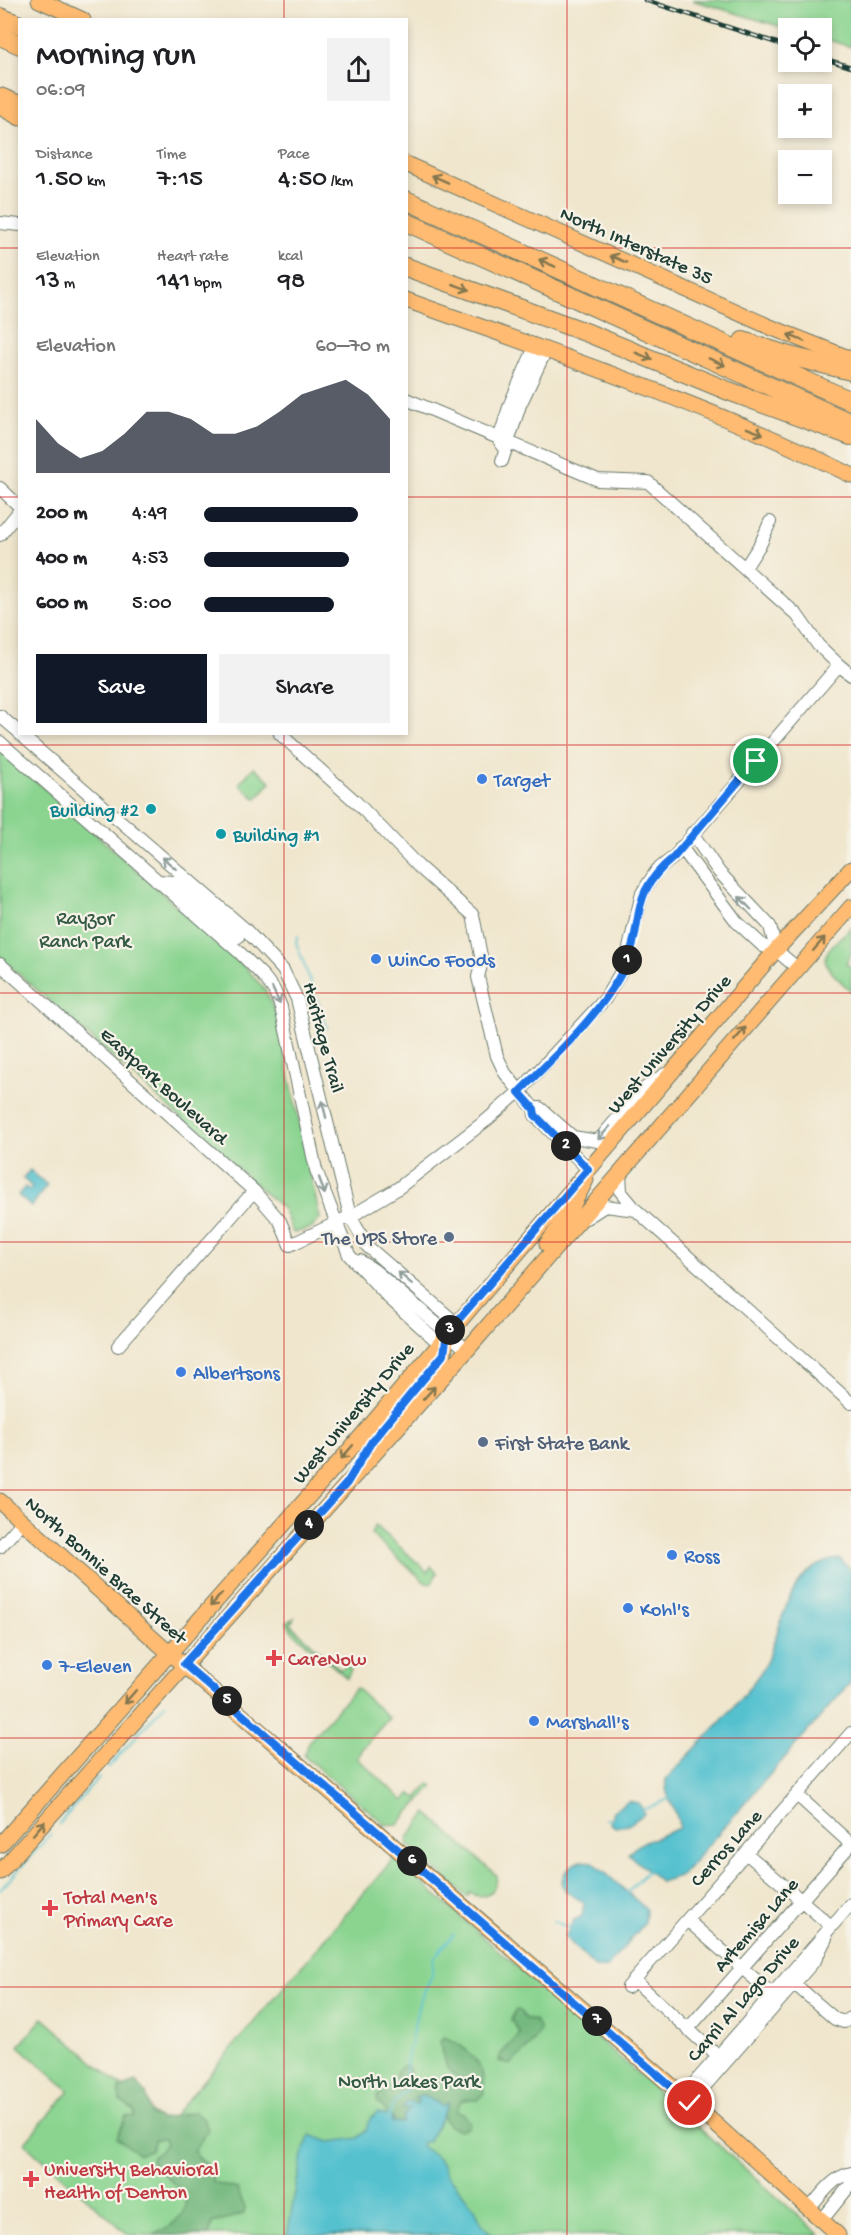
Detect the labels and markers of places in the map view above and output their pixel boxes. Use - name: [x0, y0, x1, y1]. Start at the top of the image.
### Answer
- pin: [730, 735, 781, 786]
- place label: Target: [493, 771, 552, 794]
- marker: Target: [475, 772, 489, 786]
- place label: Building #2: [49, 801, 139, 824]
- marker: Building #2: [144, 802, 158, 816]
- place label: Building #1: [232, 826, 320, 849]
- marker: Building #1: [214, 827, 228, 841]
- pin: 1: [612, 945, 642, 975]
- place label: WinCo Foods: [388, 951, 496, 974]
- marker: WinCo Foods: [369, 952, 383, 966]
- pin: 2: [551, 1131, 581, 1161]
- place label: The UPS Store: [321, 1229, 438, 1252]
- marker: The UPS Store: [442, 1230, 456, 1244]
- pin: 3: [435, 1315, 465, 1345]
- place label: Albertsons: [193, 1364, 281, 1387]
- marker: Albertsons: [174, 1365, 188, 1379]
- place label: First State Bank: [494, 1434, 631, 1457]
- marker: First State Bank: [476, 1435, 490, 1449]
- pin: 4: [294, 1510, 324, 1540]
- place label: Ross: [684, 1547, 720, 1570]
- marker: Ross: [665, 1548, 679, 1562]
- place label: Kohl's: [640, 1600, 690, 1623]
- marker: Kohl's: [621, 1601, 635, 1615]
- marker: CareNow: [265, 1649, 283, 1667]
- place label: CareNow: [288, 1650, 367, 1673]
- place label: 7-Eleven: [58, 1657, 132, 1680]
- marker: 7-Eleven: [40, 1658, 54, 1672]
- pin: 5: [212, 1686, 242, 1716]
- place label: Marshall's: [546, 1713, 629, 1736]
- marker: Marshall's: [527, 1714, 541, 1728]
- pin: 6: [397, 1846, 427, 1876]
- place label: Total Men's Primary Care: [63, 1888, 173, 1934]
- marker: Total Men's Primary Care: [41, 1899, 59, 1917]
- pin: 7: [582, 2006, 612, 2036]
- pin: [664, 2077, 715, 2128]
- place label: University Behavioral Health of Denton: [44, 2160, 219, 2206]
- marker: University Behavioral Health of Denton: [22, 2170, 40, 2188]

